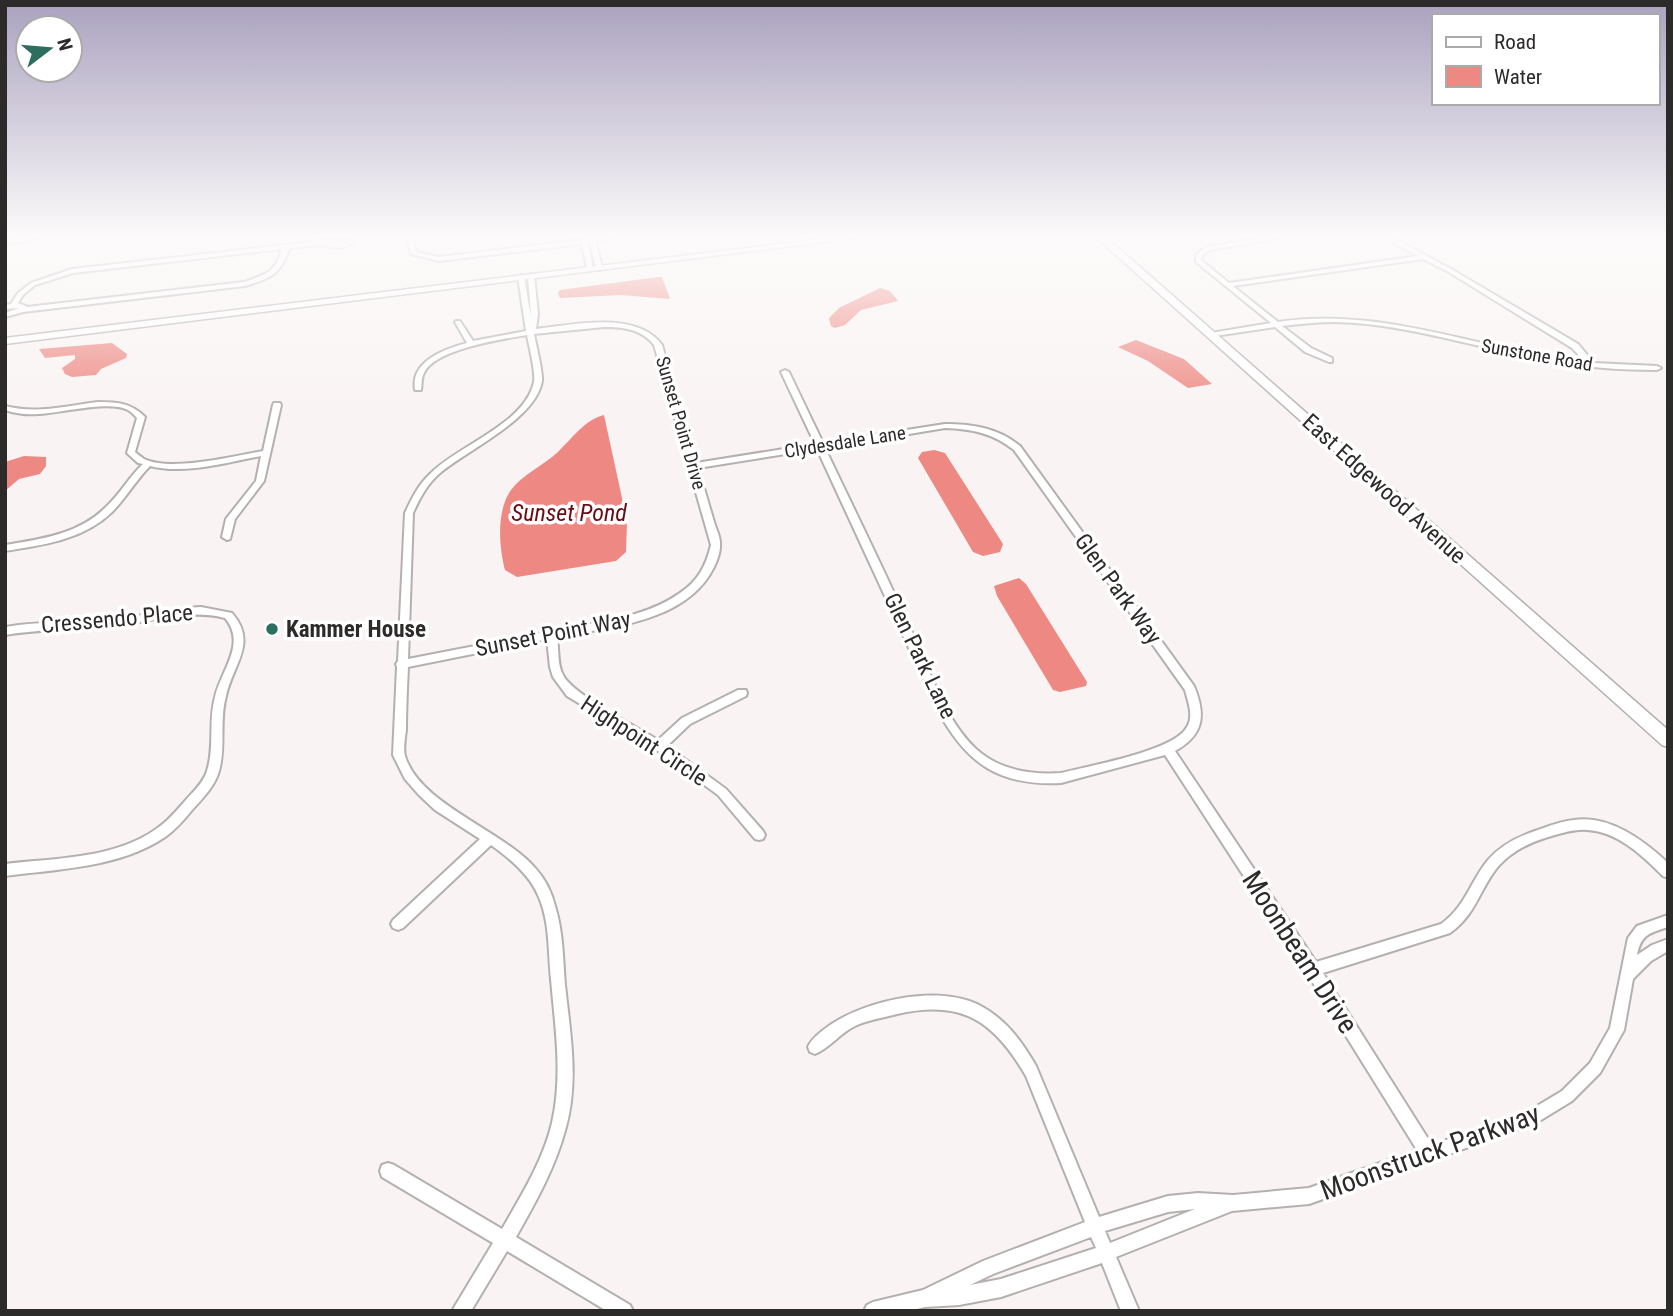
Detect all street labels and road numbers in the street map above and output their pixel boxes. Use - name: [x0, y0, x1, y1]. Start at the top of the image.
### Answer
- street label: Sunstone Road: [1480, 334, 1594, 376]
- street label: Sunset Point Drive: [651, 354, 711, 492]
- street label: East Edgewood Avenue: [1297, 408, 1471, 570]
- street label: Clydesdale Lane: [783, 421, 907, 463]
- street label: Glen Park Way: [1069, 529, 1167, 650]
- street label: Glen Park Lane: [878, 589, 962, 723]
- street label: Cressendo Place: [40, 599, 194, 639]
- street label: Sunset Point Way: [473, 606, 633, 662]
- street label: Highpoint Circle: [576, 690, 712, 792]
- street label: Moonbeam Drive: [1235, 865, 1365, 1039]
- street label: Moonstruck Parkway: [1316, 1097, 1544, 1207]

